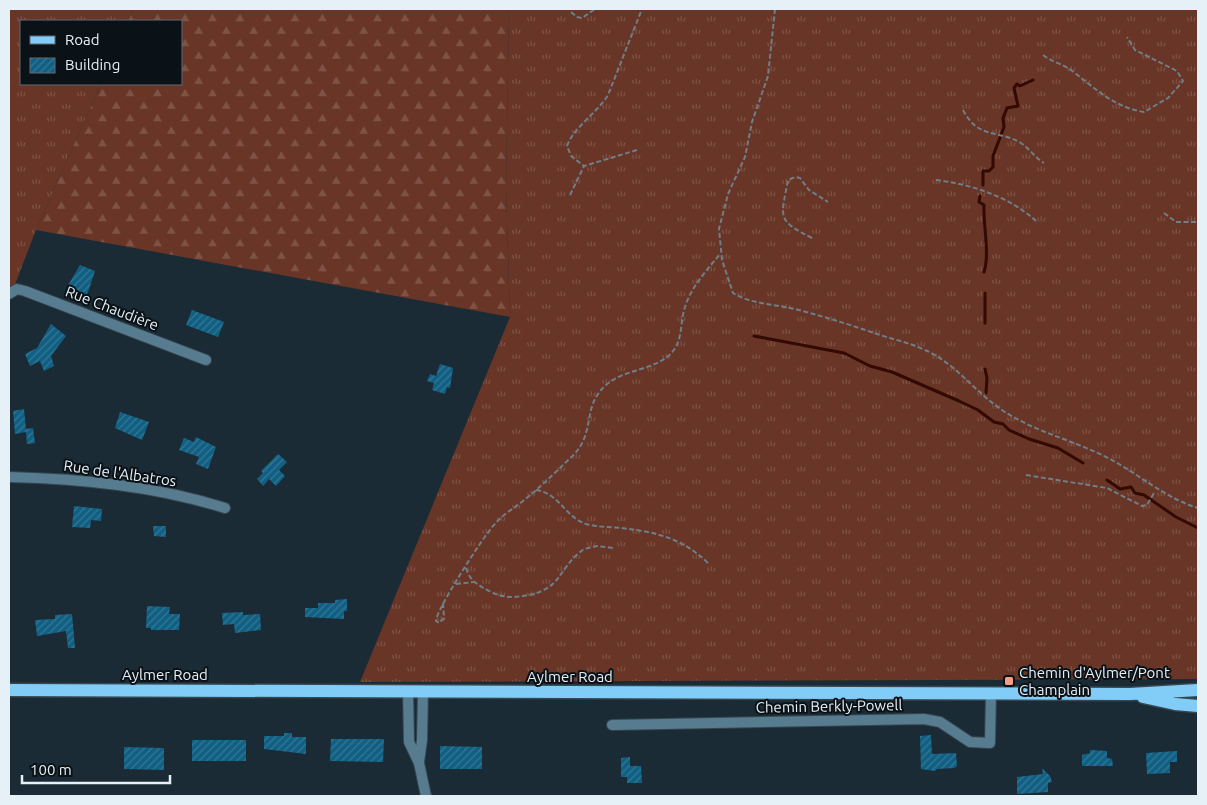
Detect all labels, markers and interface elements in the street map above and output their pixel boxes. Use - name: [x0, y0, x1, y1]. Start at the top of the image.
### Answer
- legend: [20, 20, 182, 85]
- text: Road: [65, 31, 100, 48]
- text: Building: [65, 56, 120, 73]
- street label: Rue Chaudière: [63, 282, 161, 334]
- street label: Rue de l'Albatros: [63, 457, 177, 489]
- place label: Chemin d'Aylmer/Pont Champlain: [1019, 664, 1170, 698]
- street label: Aylmer Road: [122, 666, 208, 683]
- street label: Aylmer Road: [527, 668, 613, 685]
- marker: Chemin d'Aylmer/Pont Champlain: [1003, 675, 1015, 687]
- street label: Chemin Berkly-Powell: [756, 696, 902, 716]
- scale bar: [22, 752, 170, 784]
- text: 100 m: [30, 761, 72, 778]

